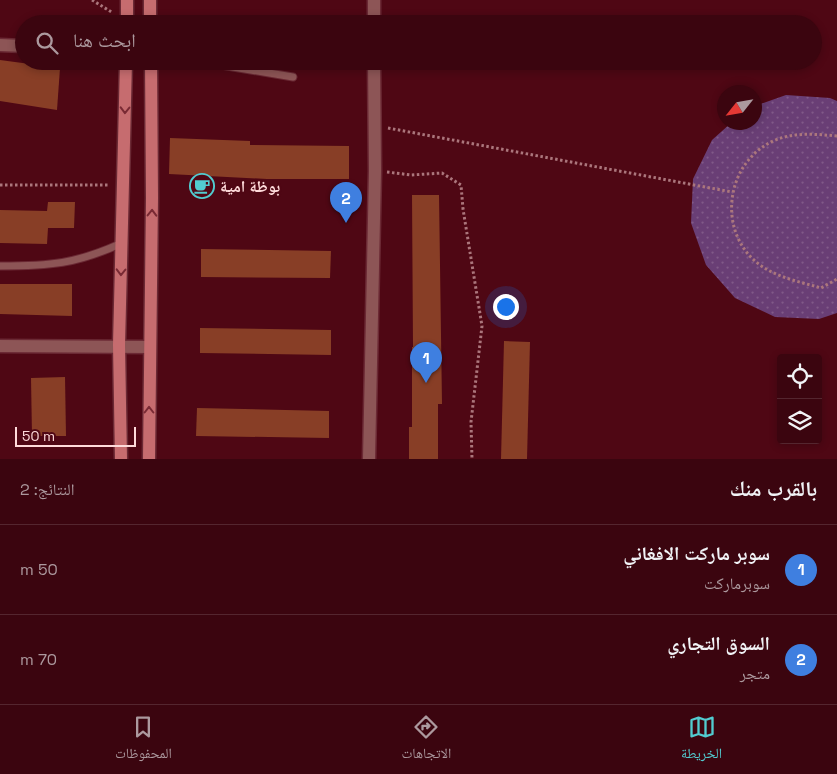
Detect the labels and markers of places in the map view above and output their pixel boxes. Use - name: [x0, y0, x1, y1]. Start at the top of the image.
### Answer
- cafe icon: بوظة امية: [189, 173, 215, 199]
- place label: بوظة امية: [220, 176, 280, 197]
- pin: 2: [330, 182, 362, 223]
- pin: 1: [410, 342, 442, 383]

